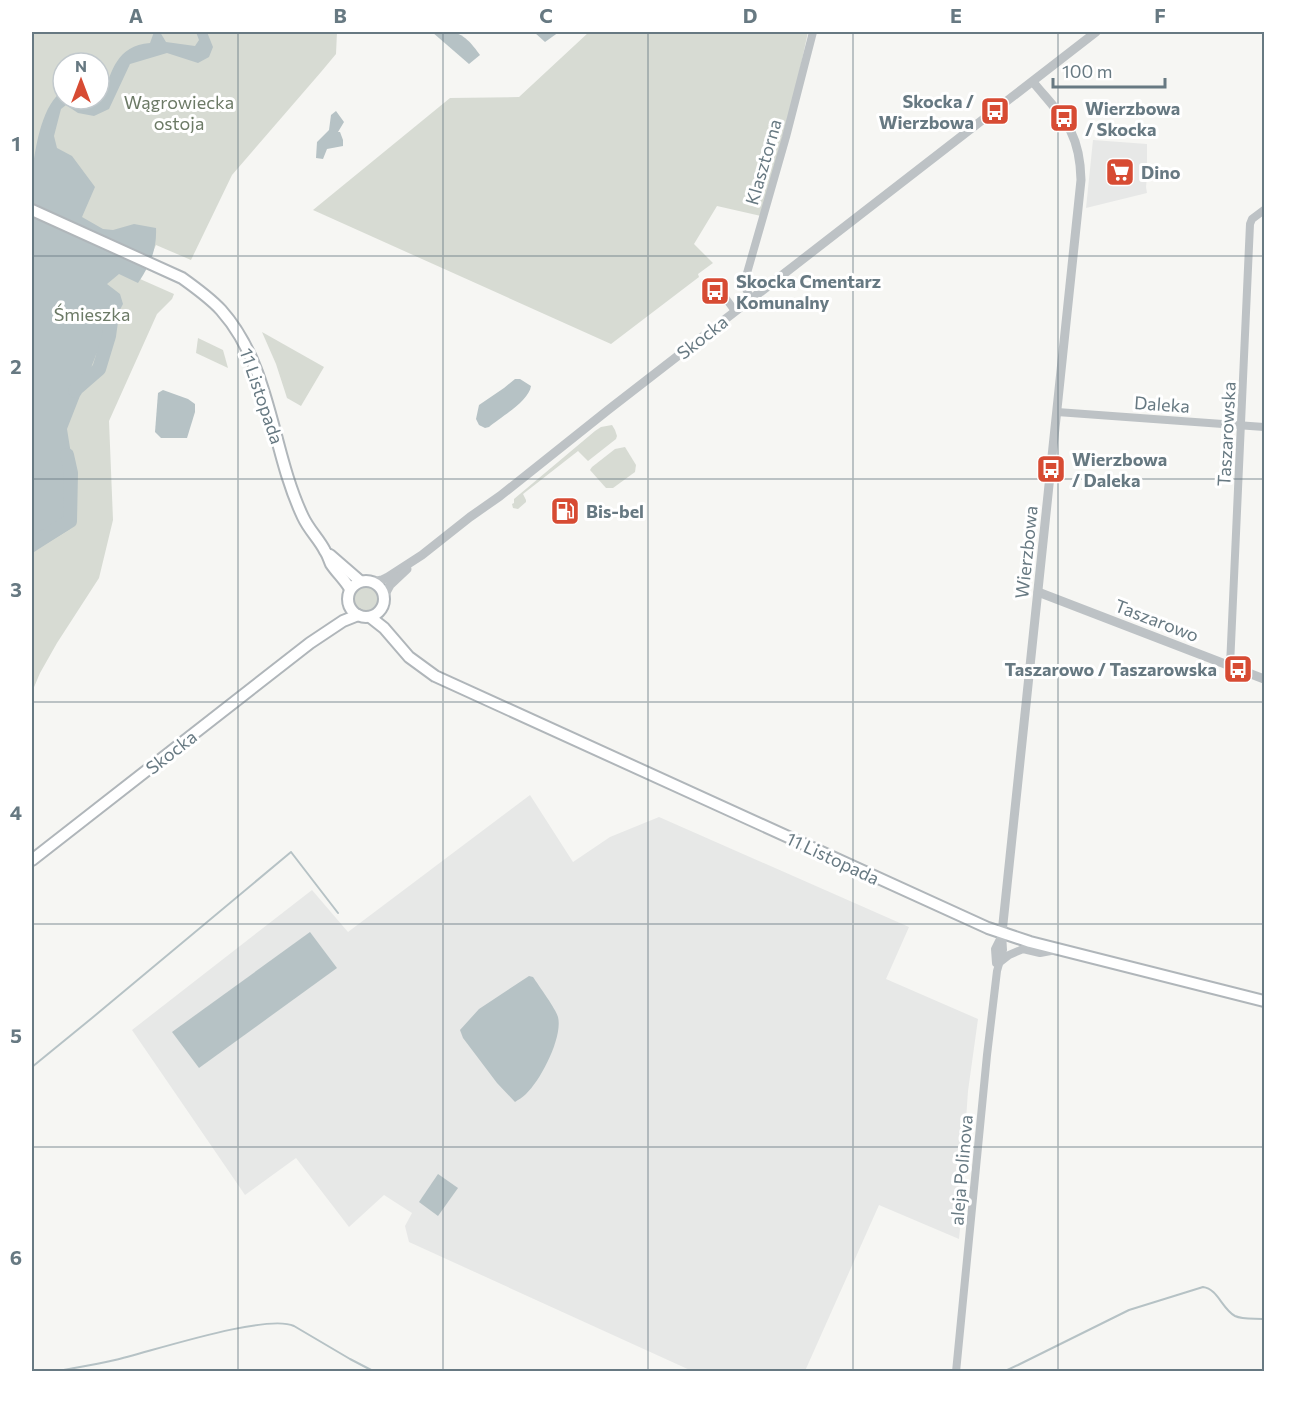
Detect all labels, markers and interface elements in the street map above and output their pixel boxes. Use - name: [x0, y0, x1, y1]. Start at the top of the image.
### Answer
- text: A: [129, 3, 143, 27]
- text: B: [333, 3, 347, 27]
- text: C: [539, 3, 553, 27]
- text: D: [743, 3, 757, 27]
- text: E: [950, 3, 962, 27]
- text: F: [1154, 3, 1166, 27]
- north arrow: [51, 51, 111, 111]
- scale bar: [1053, 51, 1166, 89]
- text: N: [75, 56, 87, 75]
- text: 100 m: [1062, 60, 1112, 82]
- place label: Skocka / Wierzbowa: [879, 90, 974, 133]
- park label: Wągrowiecka ostoja: [124, 91, 234, 134]
- bus stop icon: Skocka / Wierzbowa: [979, 95, 1011, 127]
- place label: Wierzbowa / Skocka: [1085, 97, 1180, 140]
- bus stop icon: Wierzbowa / Skocka: [1048, 102, 1080, 134]
- street label: Klasztorna: [740, 117, 786, 207]
- text: 1: [11, 131, 21, 155]
- supermarket icon: Dino: [1104, 156, 1136, 188]
- place label: Dino: [1141, 161, 1181, 183]
- place label: Skocka Cmentarz Komunalny: [736, 270, 881, 313]
- bus stop icon: Skocka Cmentarz Komunalny: [699, 275, 731, 307]
- park label: Śmieszka: [54, 303, 130, 325]
- street label: Skocka: [672, 310, 732, 364]
- street label: 11 Listopada: [235, 345, 289, 447]
- text: 2: [10, 354, 22, 378]
- street label: Taszarowska: [1212, 381, 1240, 487]
- street label: Daleka: [1133, 391, 1191, 417]
- place label: Wierzbowa / Daleka: [1072, 448, 1167, 491]
- bus stop icon: Wierzbowa / Daleka: [1035, 453, 1067, 485]
- fuel station icon: Bis-bel: [549, 495, 581, 527]
- place label: Bis-bel: [586, 500, 644, 522]
- street label: Wierzbowa: [1010, 504, 1042, 600]
- text: 3: [10, 577, 22, 601]
- street label: Taszarowo: [1112, 594, 1202, 646]
- bus stop icon: Taszarowo / Taszarowska: [1222, 653, 1254, 685]
- place label: Taszarowo / Taszarowska: [1004, 658, 1217, 680]
- street label: Skocka: [141, 725, 201, 779]
- text: 4: [10, 800, 22, 824]
- street label: 11 Listopada: [783, 827, 883, 889]
- text: 5: [10, 1023, 22, 1047]
- street label: aleja Polinova: [945, 1114, 977, 1226]
- text: 6: [10, 1245, 22, 1269]

